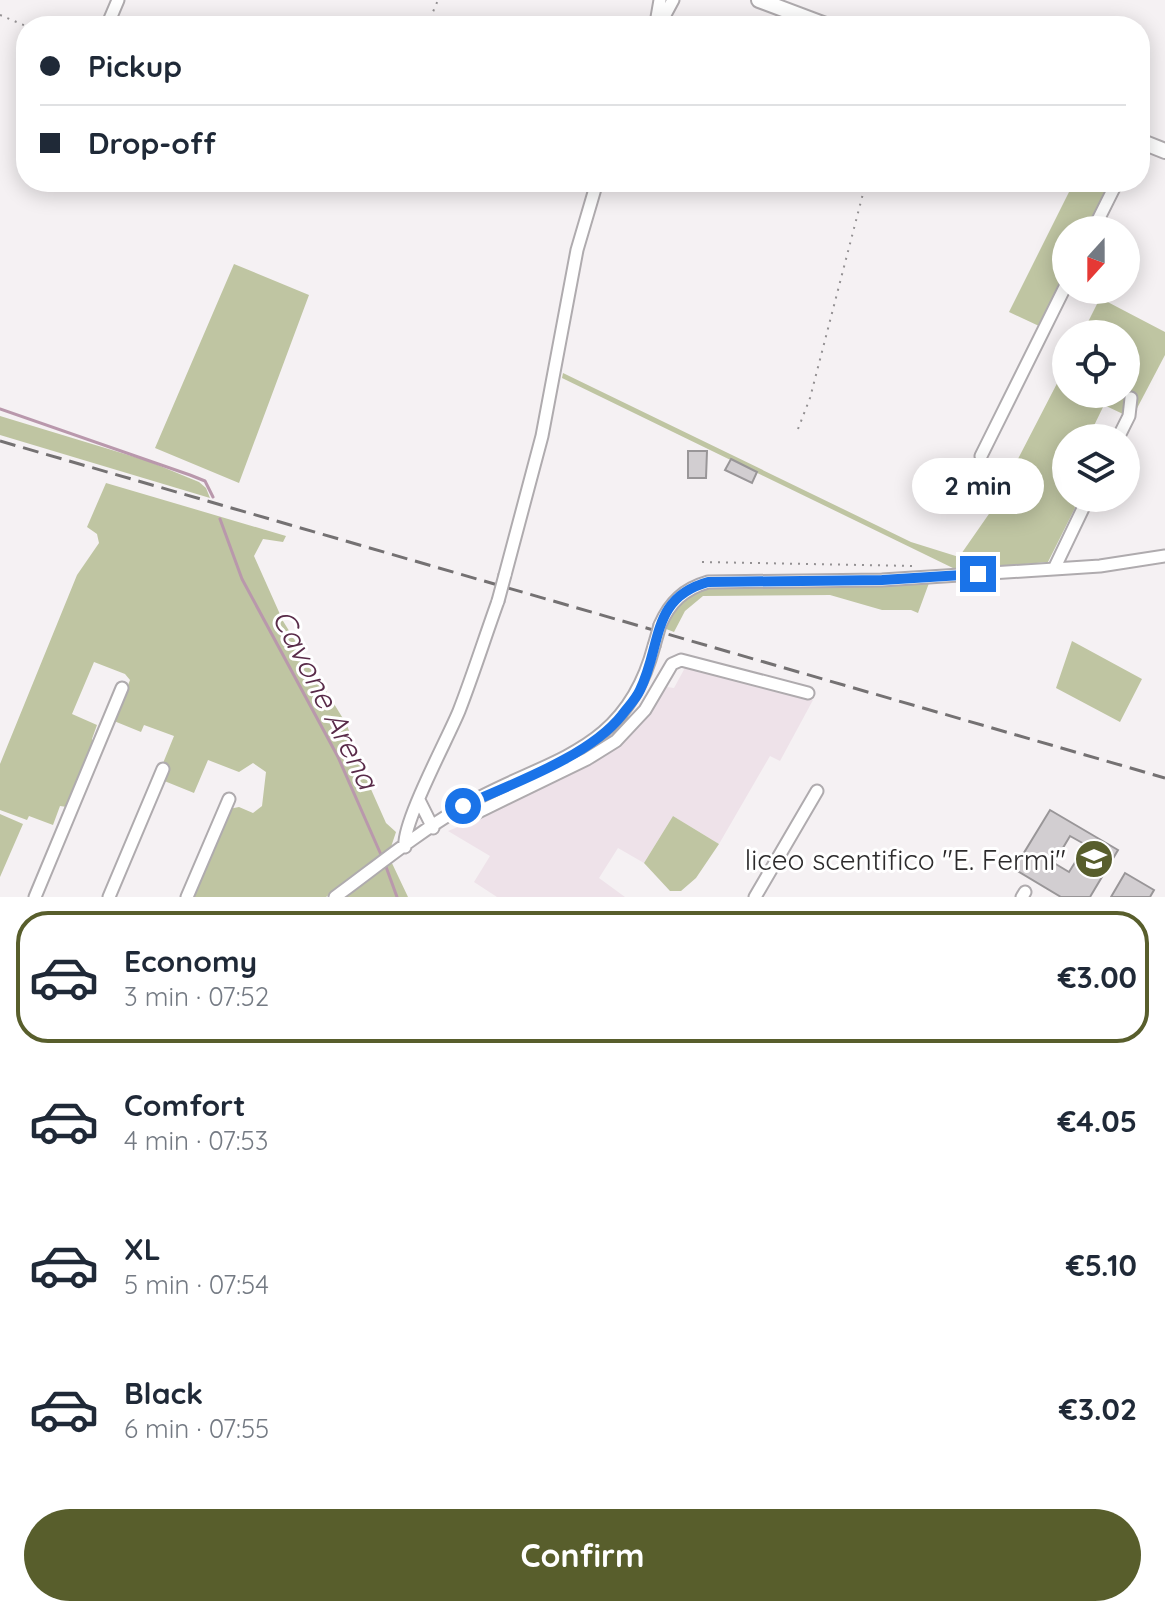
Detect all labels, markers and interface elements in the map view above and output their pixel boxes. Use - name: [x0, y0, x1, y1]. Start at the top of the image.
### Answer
- text: Pickup: [88, 47, 182, 85]
- text: Drop-off: [88, 124, 216, 162]
- north arrow: [1052, 216, 1140, 304]
- map controls: [1052, 216, 1140, 512]
- button: locate: [1052, 320, 1140, 408]
- button: layers: [1052, 424, 1140, 512]
- callout: 2 min: [912, 458, 1044, 514]
- text: 2 min: [944, 469, 1012, 502]
- route end: [960, 556, 996, 592]
- water label: Cavone Arena: [264, 603, 388, 797]
- route start: [445, 788, 481, 824]
- school or university icon: liceo scentifico "E. Fermi": [1073, 838, 1115, 880]
- place label: liceo scentifico "E. Fermi": [745, 842, 1066, 877]
- icon: car: [28, 941, 100, 1013]
- text: Economy: [124, 942, 257, 980]
- text: €3.00: [1058, 958, 1137, 996]
- text: 3 min · 07:52: [124, 980, 269, 1013]
- icon: car: [28, 1085, 100, 1157]
- text: Comfort: [124, 1086, 245, 1124]
- text: €4.05: [1057, 1102, 1137, 1140]
- text: 4 min · 07:53: [124, 1124, 268, 1157]
- icon: car: [28, 1229, 100, 1301]
- text: XL: [124, 1230, 161, 1268]
- text: €5.10: [1066, 1246, 1137, 1284]
- text: 5 min · 07:54: [124, 1268, 269, 1301]
- icon: car: [28, 1373, 100, 1445]
- text: Black: [124, 1374, 203, 1412]
- text: €3.02: [1059, 1390, 1137, 1428]
- text: 6 min · 07:55: [124, 1412, 269, 1445]
- button: Confirm: [24, 1509, 1141, 1601]

